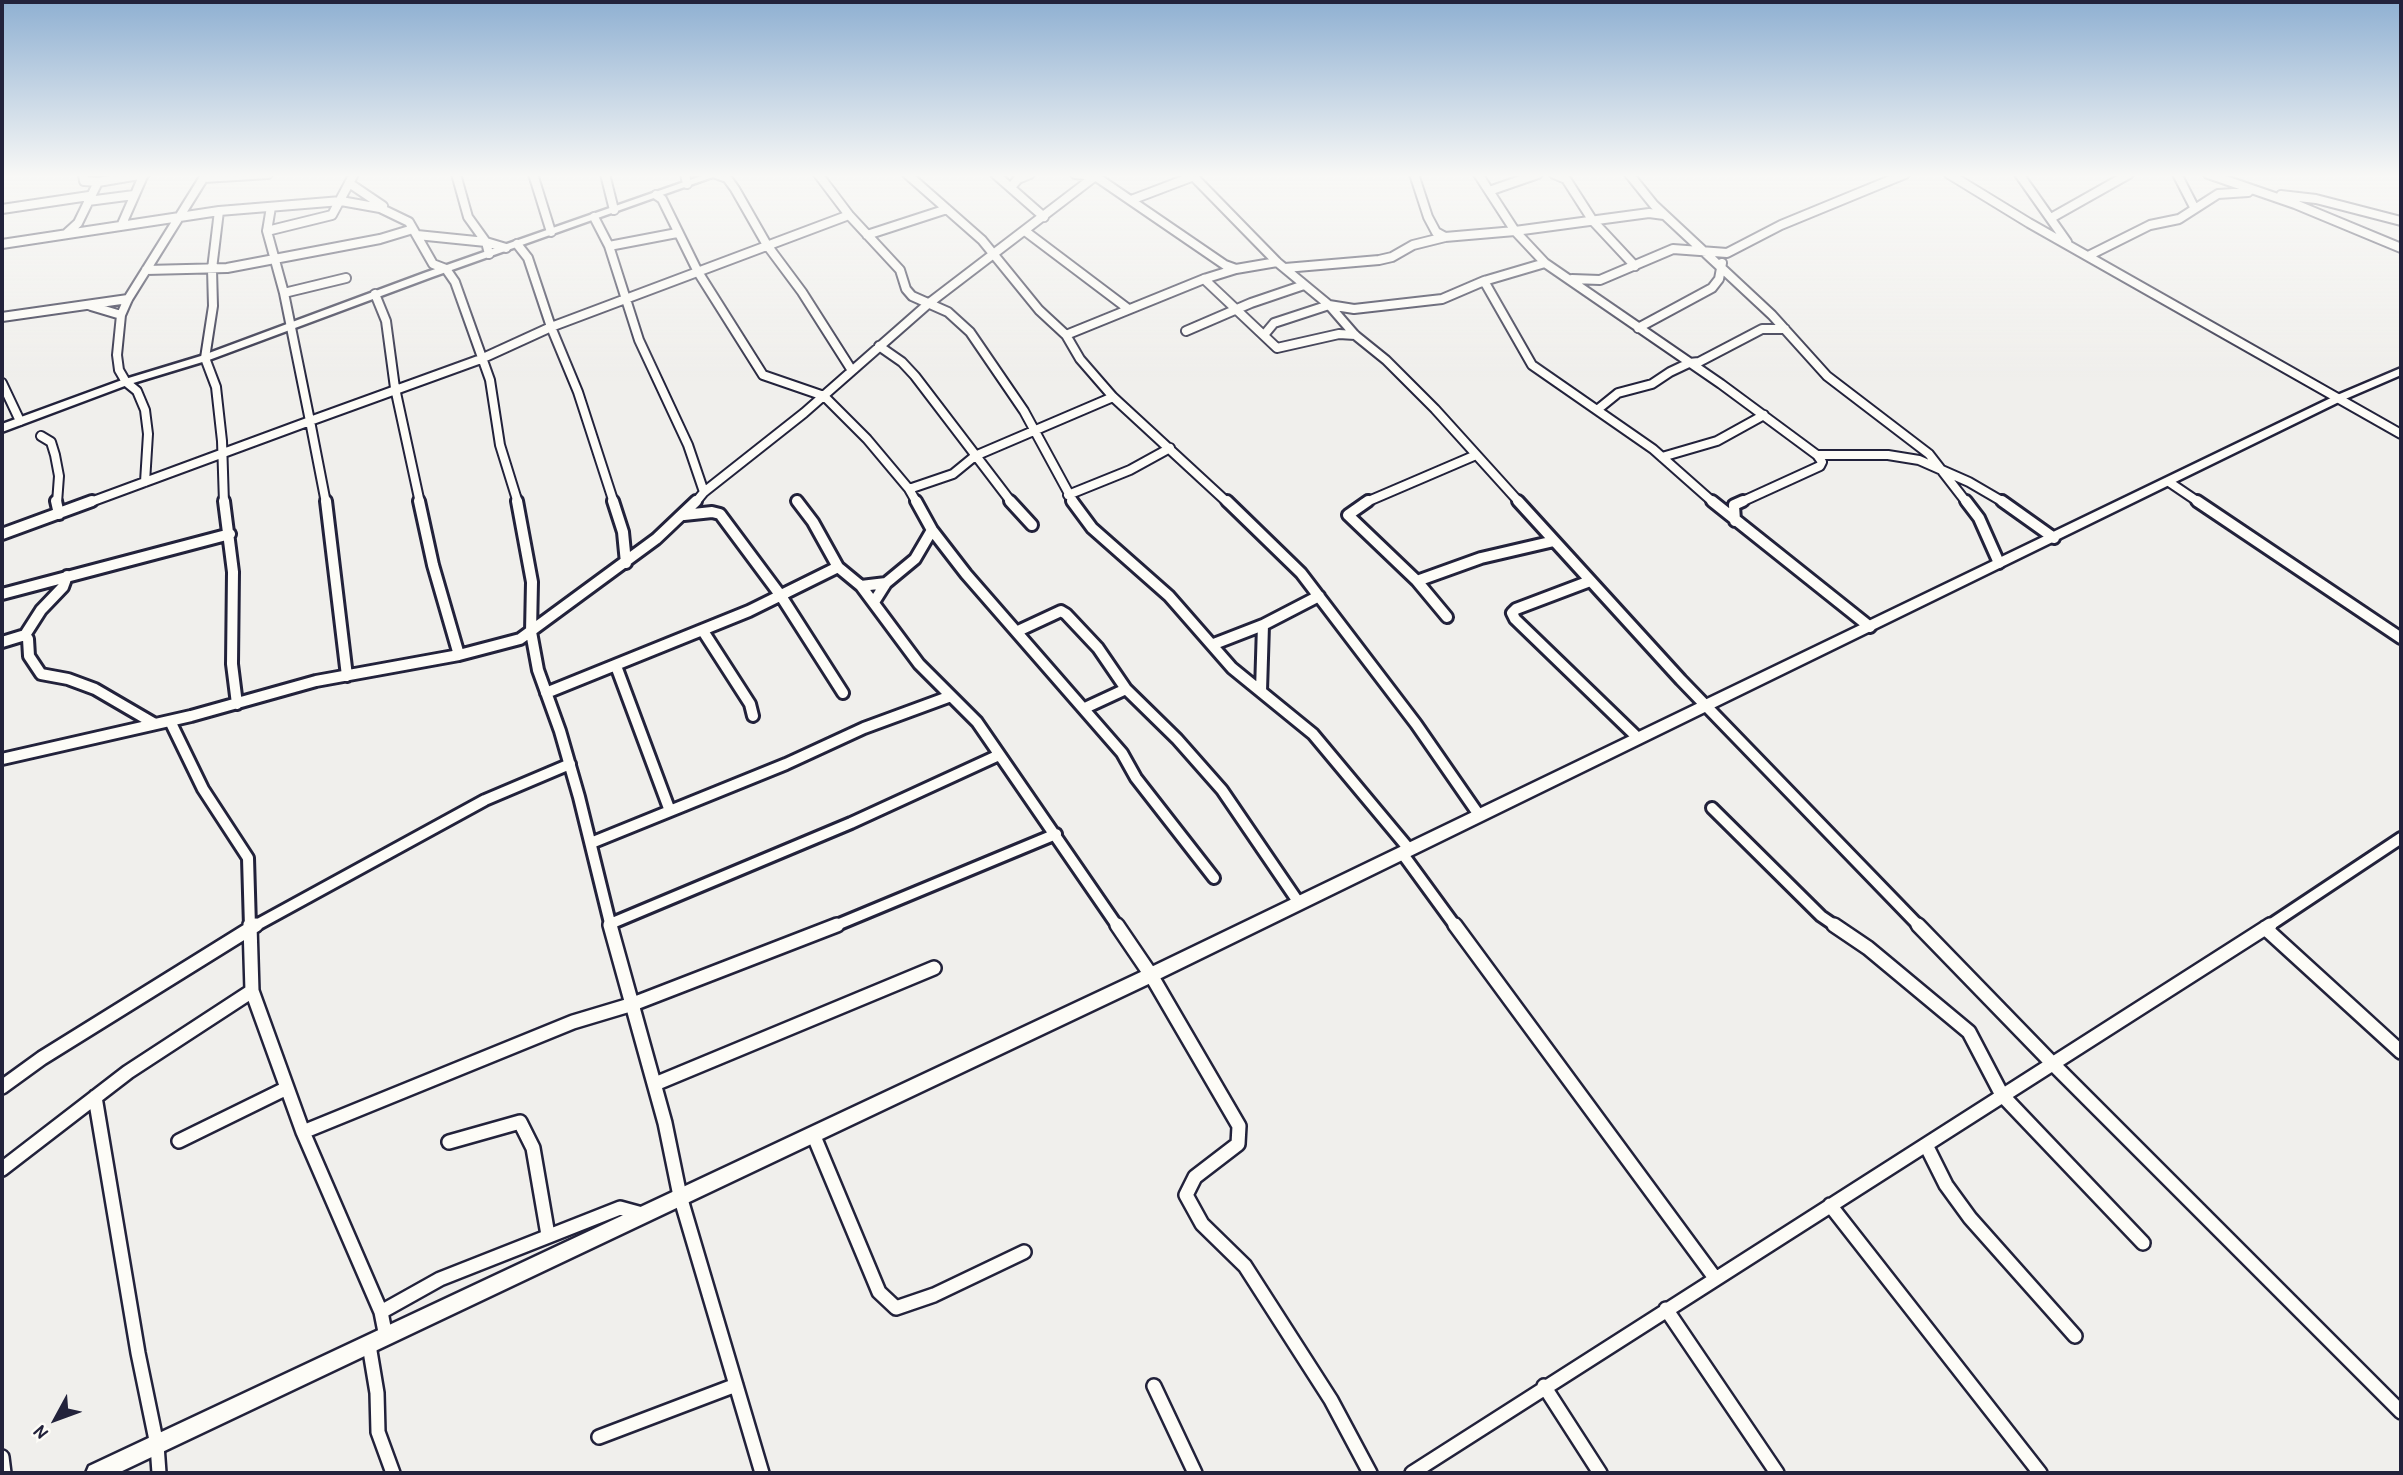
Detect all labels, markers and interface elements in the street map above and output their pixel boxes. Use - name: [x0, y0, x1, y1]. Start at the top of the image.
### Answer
- north arrow: [21, 1384, 91, 1454]
- text: N: [27, 1420, 53, 1445]

